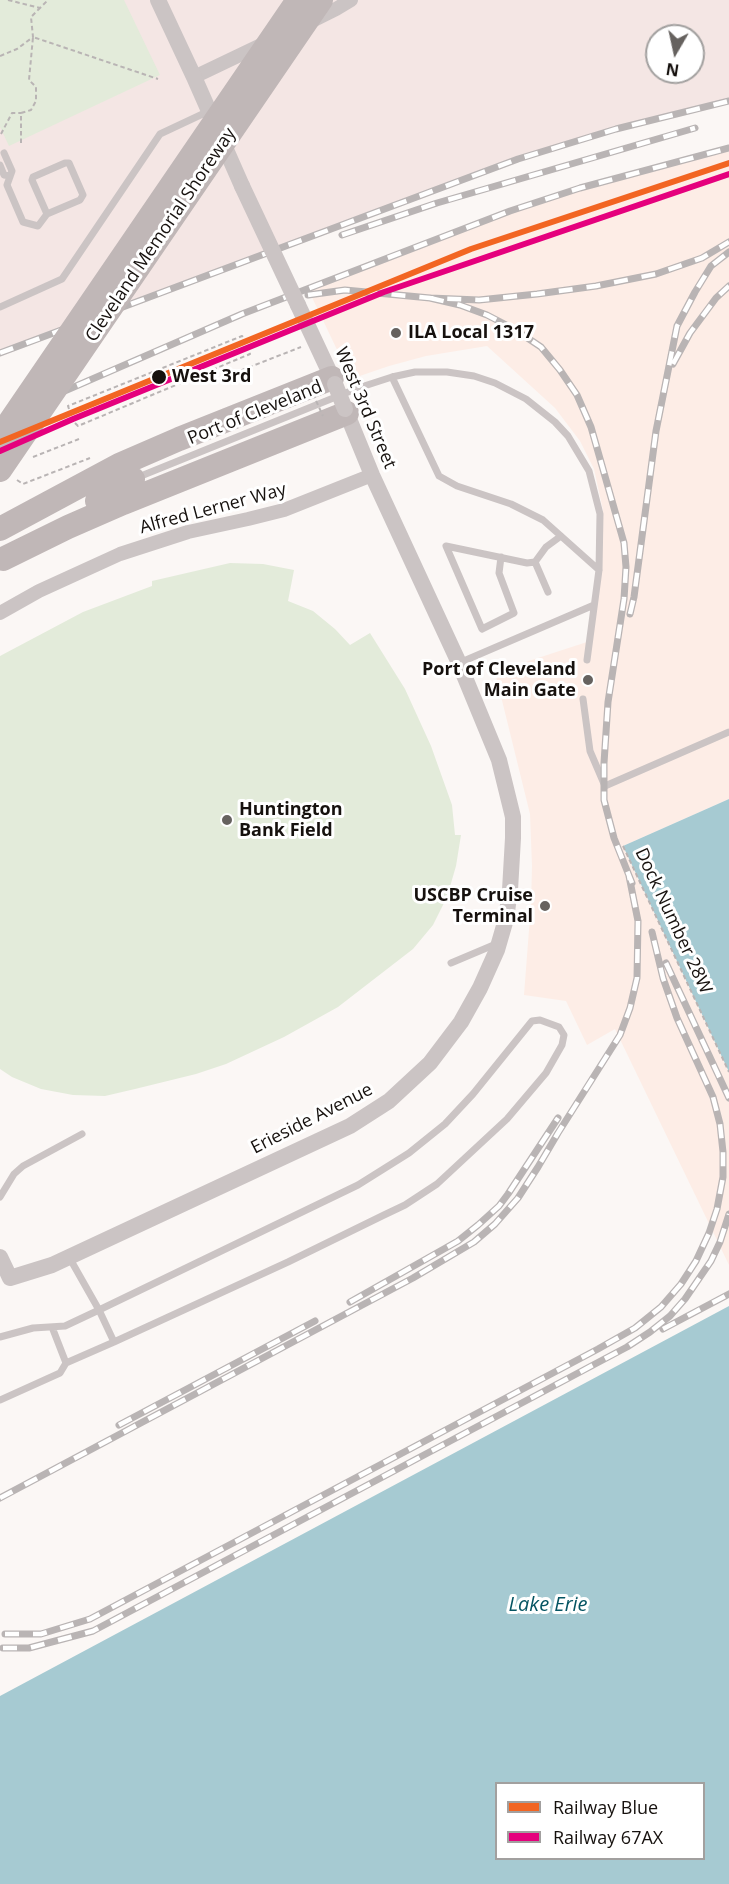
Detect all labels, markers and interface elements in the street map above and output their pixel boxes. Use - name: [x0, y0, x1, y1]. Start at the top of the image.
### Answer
- north arrow: [645, 24, 705, 84]
- text: N: [664, 58, 681, 82]
- street label: Cleveland Memorial Shoreway: [81, 124, 241, 346]
- place label: ILA Local 1317: [408, 322, 534, 344]
- marker: ILA Local 1317: [389, 326, 403, 340]
- street label: West 3rd Street: [330, 344, 400, 472]
- place label: West 3rd: [172, 366, 251, 388]
- marker: West 3rd: [150, 368, 168, 386]
- street label: Port of Cleveland: [184, 376, 326, 450]
- street label: Alfred Lerner Way: [137, 479, 289, 539]
- place label: Port of Cleveland Main Gate: [422, 659, 576, 702]
- marker: Port of Cleveland Main Gate: [581, 673, 595, 687]
- place label: Huntington Bank Field: [239, 799, 343, 842]
- marker: Huntington Bank Field: [220, 813, 234, 827]
- street label: Dock Number 28W: [630, 845, 716, 997]
- place label: USCBP Cruise Terminal: [413, 885, 533, 928]
- marker: USCBP Cruise Terminal: [538, 899, 552, 913]
- street label: Erieside Avenue: [248, 1079, 376, 1159]
- water label: Lake Erie: [508, 1593, 588, 1617]
- legend: [495, 1782, 705, 1860]
- text: Railway Blue: [553, 1795, 658, 1819]
- text: Railway 67AX: [553, 1825, 663, 1849]

